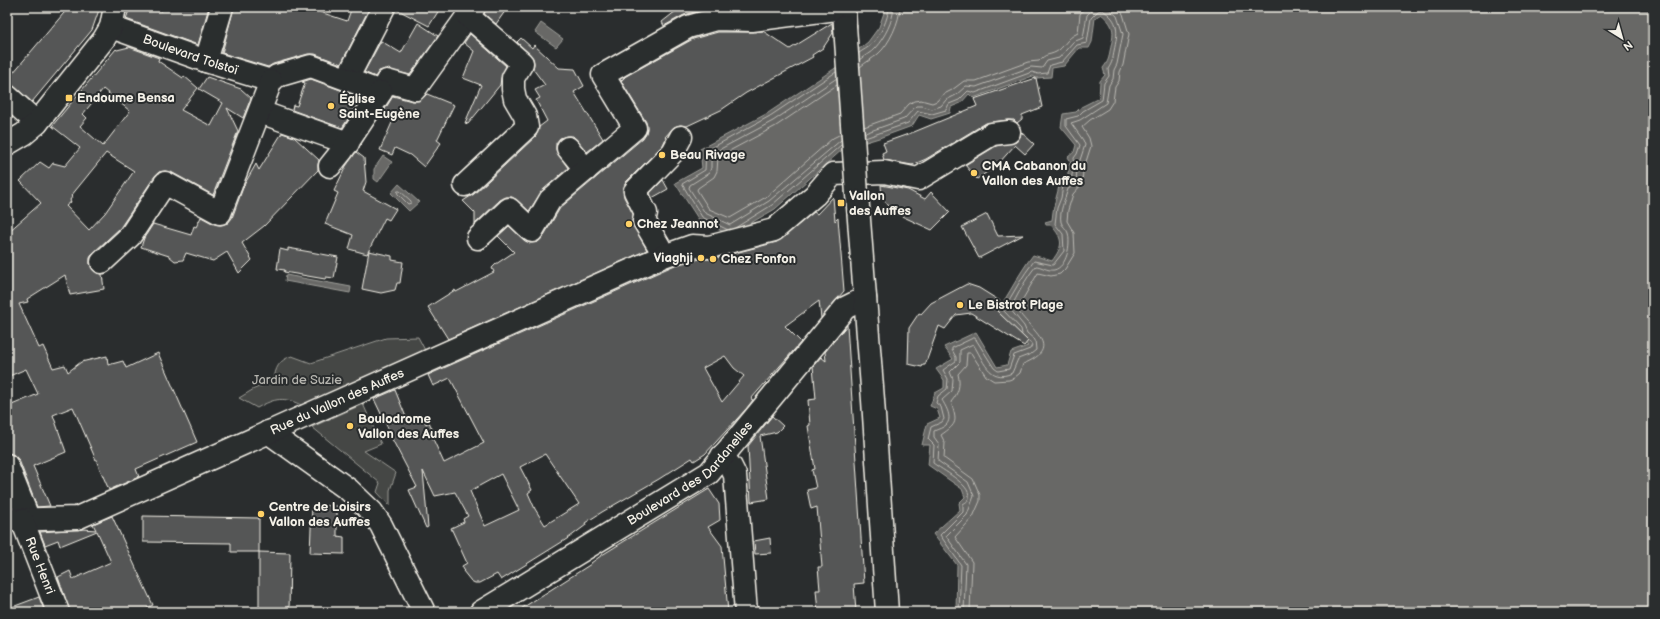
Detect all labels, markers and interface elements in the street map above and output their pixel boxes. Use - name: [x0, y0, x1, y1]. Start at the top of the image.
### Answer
- north arrow: [1602, 18, 1642, 58]
- street label: Boulevard Tolstoï: [141, 31, 241, 79]
- text: N: [1621, 38, 1635, 53]
- place label: Endoume Bensa: [77, 90, 175, 106]
- place label: Église Saint-Eugène: [339, 90, 420, 122]
- marker: Endoume Bensa: [64, 93, 74, 103]
- marker: Église Saint-Eugène: [326, 101, 336, 111]
- place label: Beau Rivage: [670, 147, 746, 163]
- marker: Beau Rivage: [657, 150, 667, 160]
- place label: CMA Cabanon du Vallon des Auffes: [982, 158, 1086, 189]
- marker: CMA Cabanon du Vallon des Auffes: [969, 168, 979, 178]
- place label: Vallon des Auffes: [849, 188, 911, 219]
- marker: Vallon des Auffes: [836, 198, 846, 208]
- place label: Chez Jeannot: [637, 216, 719, 232]
- marker: Chez Jeannot: [624, 219, 634, 229]
- place label: Viaghji: [653, 250, 693, 266]
- place label: Chez Fonfon: [721, 251, 796, 267]
- marker: Viaghji: [696, 253, 706, 263]
- marker: Chez Fonfon: [708, 254, 718, 264]
- place label: Le Bistrot Plage: [968, 297, 1064, 313]
- marker: Le Bistrot Plage: [955, 300, 965, 310]
- street label: Rue du Vallon des Auffes: [268, 365, 407, 439]
- park label: Jardin de Suzie: [252, 372, 342, 388]
- place label: Boulodrome Vallon des Auffes: [358, 411, 459, 442]
- street label: Boulevard des Dardanelles: [624, 418, 756, 529]
- marker: Boulodrome Vallon des Auffes: [345, 421, 355, 431]
- place label: Centre de Loisirs Vallon des Auffes: [269, 499, 371, 530]
- marker: Centre de Loisirs Vallon des Auffes: [256, 509, 266, 519]
- street label: Rue Henri: [21, 535, 58, 597]

